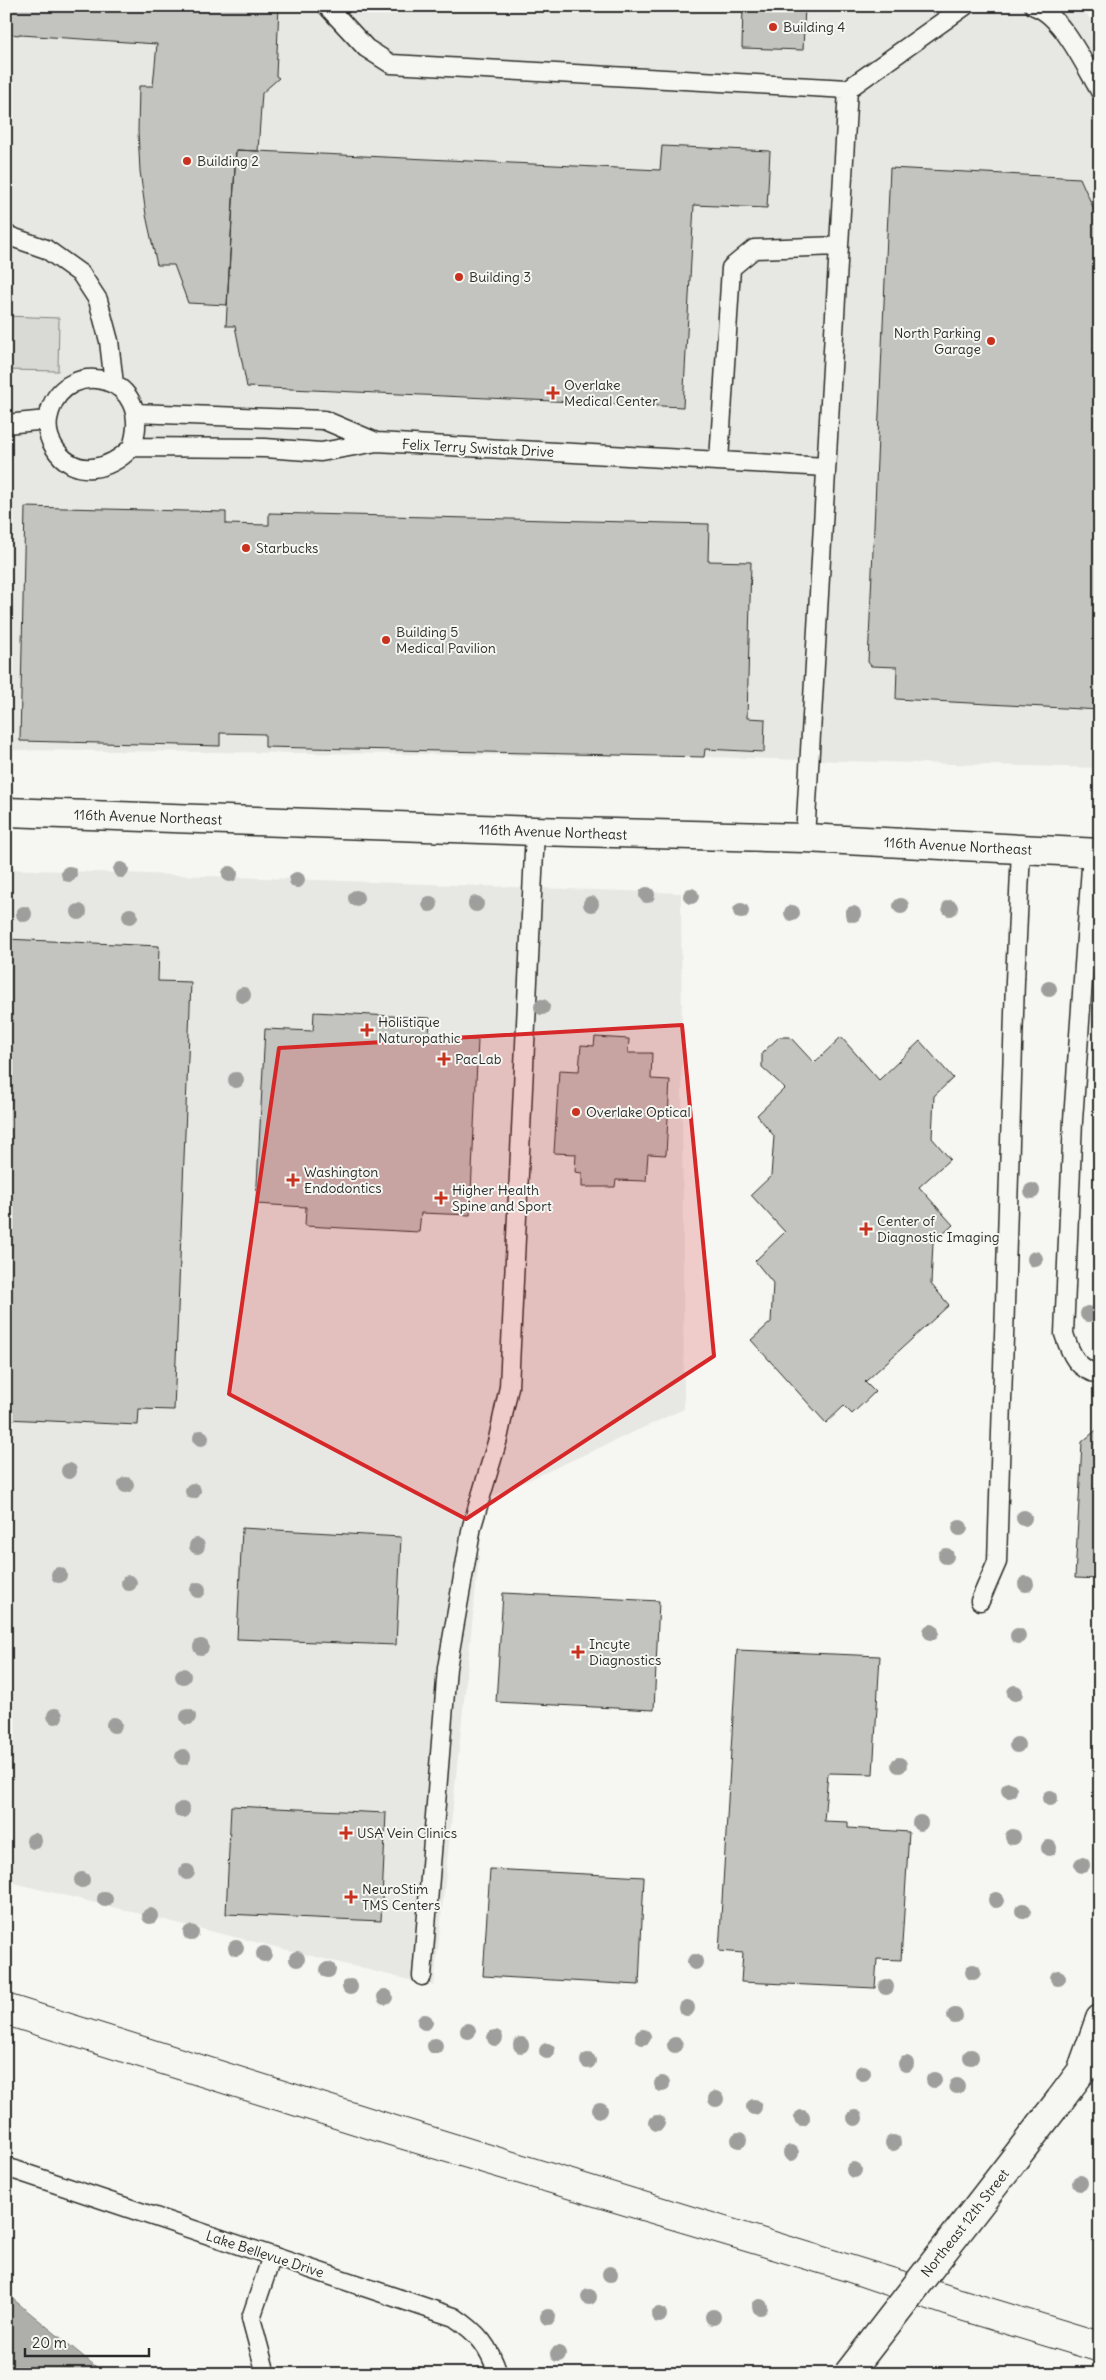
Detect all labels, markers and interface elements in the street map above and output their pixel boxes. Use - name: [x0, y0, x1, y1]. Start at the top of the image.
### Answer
- place label: Building 4: [783, 18, 845, 36]
- marker: Building 4: [767, 21, 779, 33]
- place label: Building 2: [197, 152, 259, 170]
- marker: Building 2: [181, 155, 193, 167]
- place label: Building 3: [469, 268, 531, 286]
- marker: Building 3: [453, 271, 465, 283]
- place label: North Parking Garage: [894, 324, 981, 358]
- marker: North Parking Garage: [985, 335, 997, 347]
- place label: Overlake Medical Center: [564, 376, 658, 410]
- marker: Overlake Medical Center: [546, 386, 560, 400]
- street label: Felix Terry Swistak Drive: [402, 435, 554, 461]
- place label: Starbucks: [256, 539, 318, 557]
- marker: Starbucks: [240, 542, 252, 554]
- place label: Building 5 Medical Pavilion: [396, 623, 496, 657]
- marker: Building 5 Medical Pavilion: [380, 634, 392, 646]
- street label: 116th Avenue Northeast: [74, 805, 223, 829]
- street label: 116th Avenue Northeast: [479, 820, 628, 844]
- street label: 116th Avenue Northeast: [884, 833, 1033, 859]
- place label: Holistique Naturopathic: [378, 1013, 461, 1047]
- marker: Holistique Naturopathic: [360, 1023, 374, 1037]
- place label: PacLab: [455, 1050, 502, 1068]
- marker: PacLab: [437, 1052, 451, 1066]
- place label: Overlake Optical: [586, 1103, 691, 1121]
- marker: Overlake Optical: [570, 1106, 582, 1118]
- place label: Washington Endodontics: [304, 1163, 382, 1197]
- marker: Washington Endodontics: [286, 1173, 300, 1187]
- place label: Higher Health Spine and Sport: [452, 1181, 552, 1215]
- marker: Higher Health Spine and Sport: [434, 1191, 448, 1205]
- place label: Center of Diagnostic Imaging: [877, 1212, 1000, 1246]
- marker: Center of Diagnostic Imaging: [859, 1222, 873, 1236]
- place label: Incyte Diagnostics: [589, 1635, 661, 1669]
- marker: Incyte Diagnostics: [571, 1645, 585, 1659]
- place label: USA Vein Clinics: [357, 1824, 457, 1842]
- marker: USA Vein Clinics: [339, 1826, 353, 1840]
- place label: NeuroStim TMS Centers: [362, 1880, 440, 1914]
- marker: NeuroStim TMS Centers: [344, 1890, 358, 1904]
- street label: Northeast 12th Street: [917, 2165, 1013, 2281]
- street label: Lake Bellevue Drive: [204, 2226, 326, 2282]
- scale bar: [25, 2325, 149, 2357]
- text: 20 m: [32, 2333, 67, 2352]

